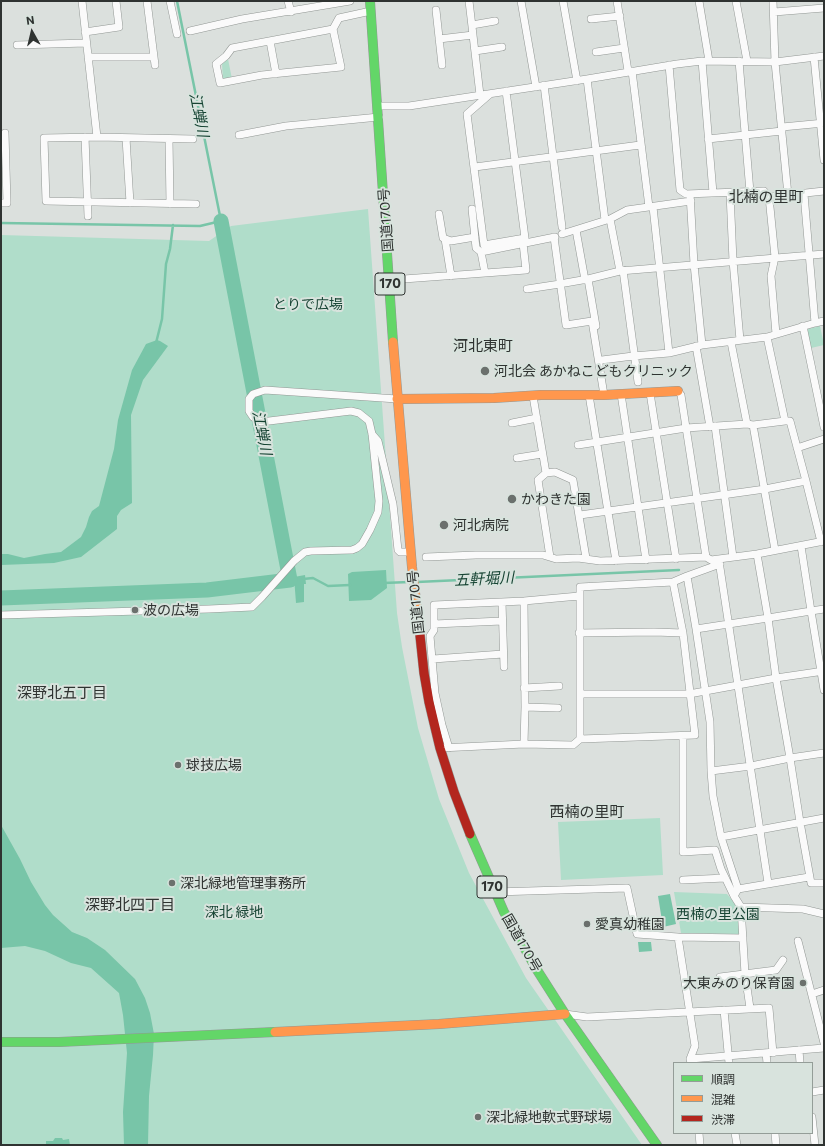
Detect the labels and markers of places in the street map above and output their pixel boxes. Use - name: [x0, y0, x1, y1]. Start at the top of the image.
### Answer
- place label: 河北会 あかねこどもクリニック: [494, 363, 693, 379]
- marker: 河北会 あかねこどもクリニック: [479, 365, 491, 377]
- place label: かわきた園: [521, 491, 591, 507]
- marker: かわきた園: [506, 493, 518, 505]
- place label: 河北病院: [453, 517, 509, 533]
- marker: 河北病院: [438, 519, 450, 531]
- place label: 波の広場: [143, 602, 199, 618]
- marker: 波の広場: [130, 605, 140, 615]
- place label: 球技広場: [186, 757, 242, 773]
- marker: 球技広場: [173, 760, 183, 770]
- place label: 深北緑地管理事務所: [180, 875, 306, 891]
- marker: 深北緑地管理事務所: [167, 878, 177, 888]
- place label: 愛真幼稚園: [595, 916, 665, 932]
- marker: 愛真幼稚園: [582, 919, 592, 929]
- place label: 大東みのり保育園: [683, 975, 795, 991]
- marker: 大東みのり保育園: [798, 978, 808, 988]
- place label: 深北緑地軟式野球場: [486, 1109, 612, 1125]
- marker: 深北緑地軟式野球場: [473, 1112, 483, 1122]

